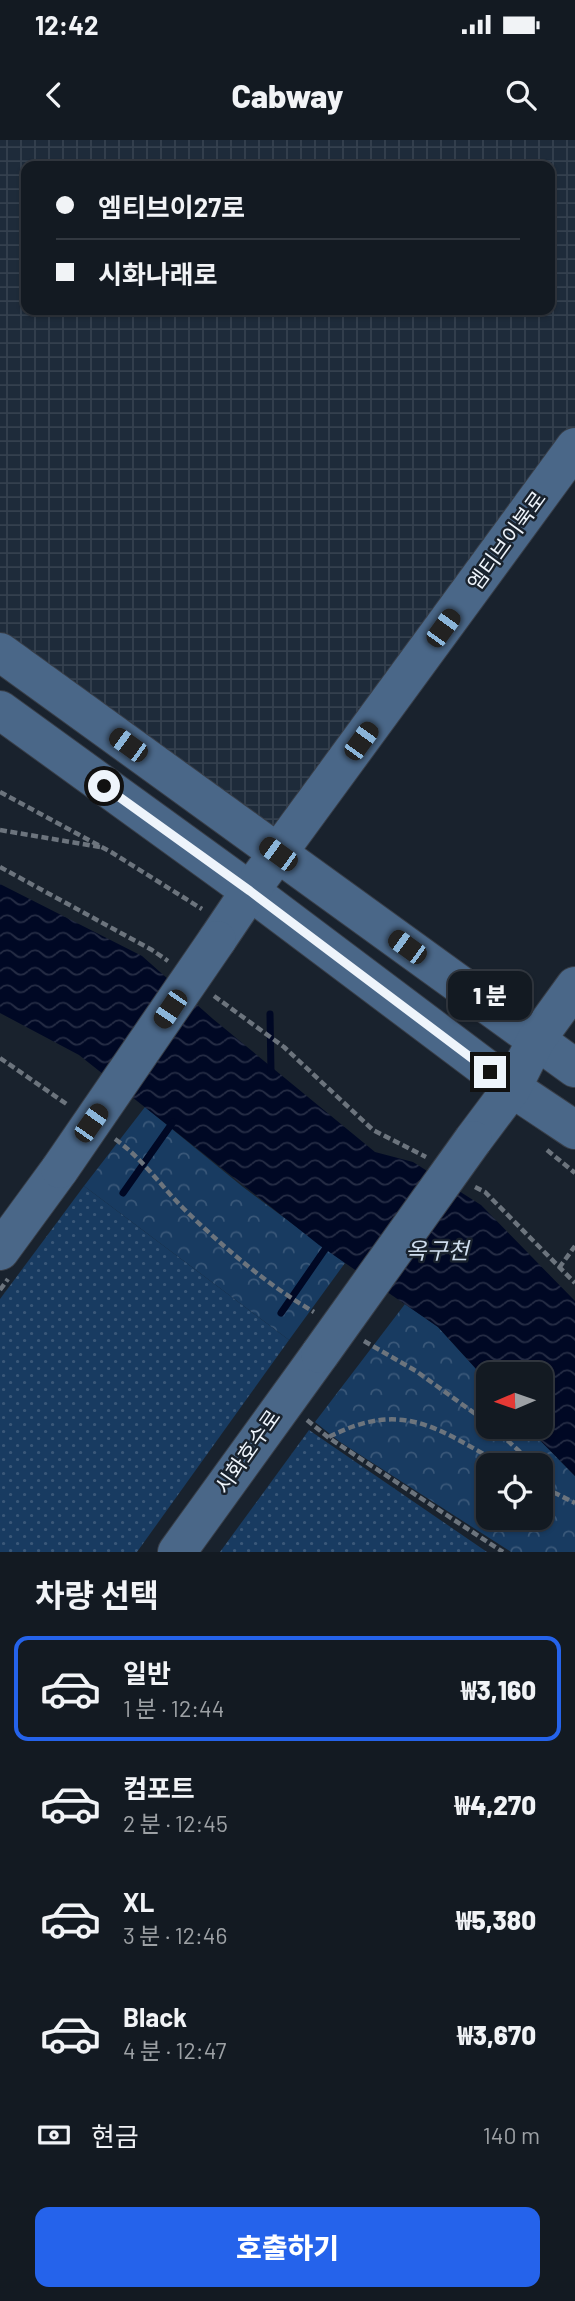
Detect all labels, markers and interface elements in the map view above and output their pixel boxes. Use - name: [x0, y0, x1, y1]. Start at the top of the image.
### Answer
- text: 12:42: [35, 9, 99, 40]
- icon: back: [35, 76, 73, 114]
- text: Cabway: [231, 76, 344, 114]
- icon: search: [502, 76, 540, 114]
- text: 엠티브이27로: [98, 191, 245, 222]
- text: 시화나래로: [98, 258, 218, 289]
- street label: 엠티브이북로: [462, 486, 550, 594]
- car: [423, 605, 464, 651]
- car: [341, 718, 382, 764]
- car: [105, 724, 152, 766]
- route start: [88, 770, 120, 802]
- car: [255, 833, 302, 875]
- car: [384, 926, 431, 968]
- callout: 1 분: [448, 970, 532, 1020]
- text: 1 분: [473, 981, 507, 1009]
- car: [150, 986, 191, 1032]
- route end: [474, 1056, 506, 1088]
- car: [71, 1100, 112, 1146]
- water label: 옥구천: [405, 1236, 472, 1264]
- north arrow: [476, 1362, 553, 1438]
- map controls: [476, 1362, 553, 1530]
- street label: 시화호수로: [209, 1404, 285, 1498]
- button: locate: [476, 1453, 553, 1530]
- text: 차량 선택: [35, 1575, 159, 1613]
- icon: car: [39, 1657, 102, 1720]
- text: 일반: [123, 1657, 171, 1688]
- text: ₩3,160: [461, 1674, 536, 1705]
- text: 1 분 · 12:44: [123, 1694, 224, 1722]
- icon: car: [39, 1772, 102, 1835]
- text: 컴포트: [123, 1772, 195, 1803]
- text: ₩4,270: [455, 1789, 536, 1820]
- text: 2 분 · 12:45: [123, 1809, 228, 1837]
- text: XL: [123, 1886, 154, 1917]
- icon: car: [39, 1887, 102, 1950]
- text: ₩5,380: [456, 1904, 536, 1935]
- text: 3 분 · 12:46: [123, 1921, 227, 1949]
- text: Black: [123, 2001, 187, 2032]
- icon: car: [39, 2002, 102, 2065]
- text: ₩3,670: [457, 2019, 536, 2050]
- text: 4 분 · 12:47: [123, 2036, 227, 2064]
- icon: cash: [35, 2116, 73, 2154]
- text: 현금: [91, 2120, 139, 2151]
- text: 140 m: [483, 2121, 540, 2149]
- button: 호출하기: [35, 2207, 540, 2287]

